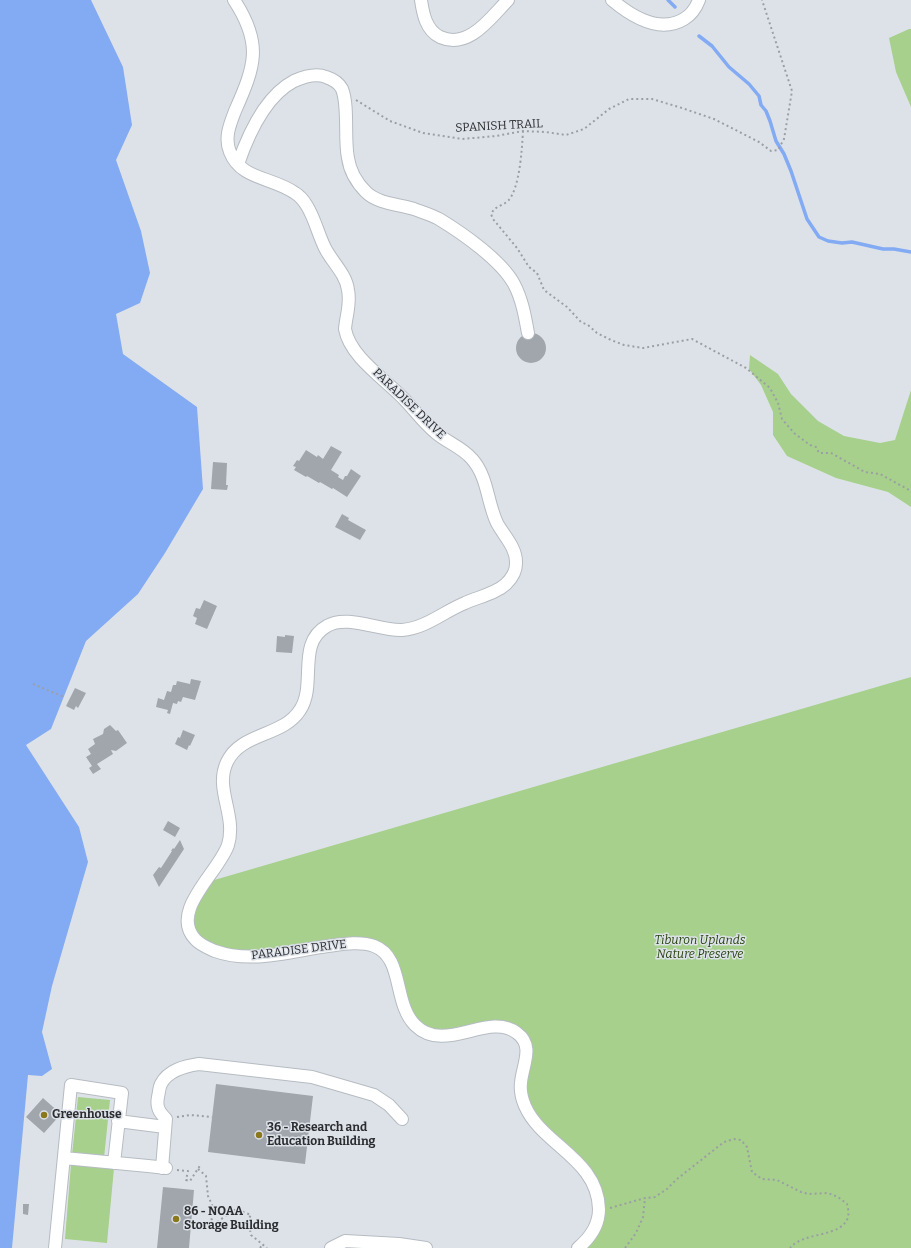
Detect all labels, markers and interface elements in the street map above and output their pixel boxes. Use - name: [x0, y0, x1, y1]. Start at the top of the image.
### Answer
- street label: SPANISH TRAIL: [455, 117, 543, 135]
- street label: PARADISE DRIVE: [369, 365, 449, 443]
- park label: Tiburon Uplands Nature Preserve: [654, 934, 746, 962]
- street label: PARADISE DRIVE: [251, 937, 347, 963]
- place label: Greenhouse: [52, 1108, 122, 1122]
- marker: Greenhouse: [39, 1110, 49, 1120]
- place label: 36 - Research and Education Building: [267, 1121, 376, 1149]
- marker: 36 - Research and Education Building: [254, 1130, 264, 1140]
- place label: 86 - NOAA Storage Building: [184, 1205, 279, 1233]
- marker: 86 - NOAA Storage Building: [171, 1214, 181, 1224]

